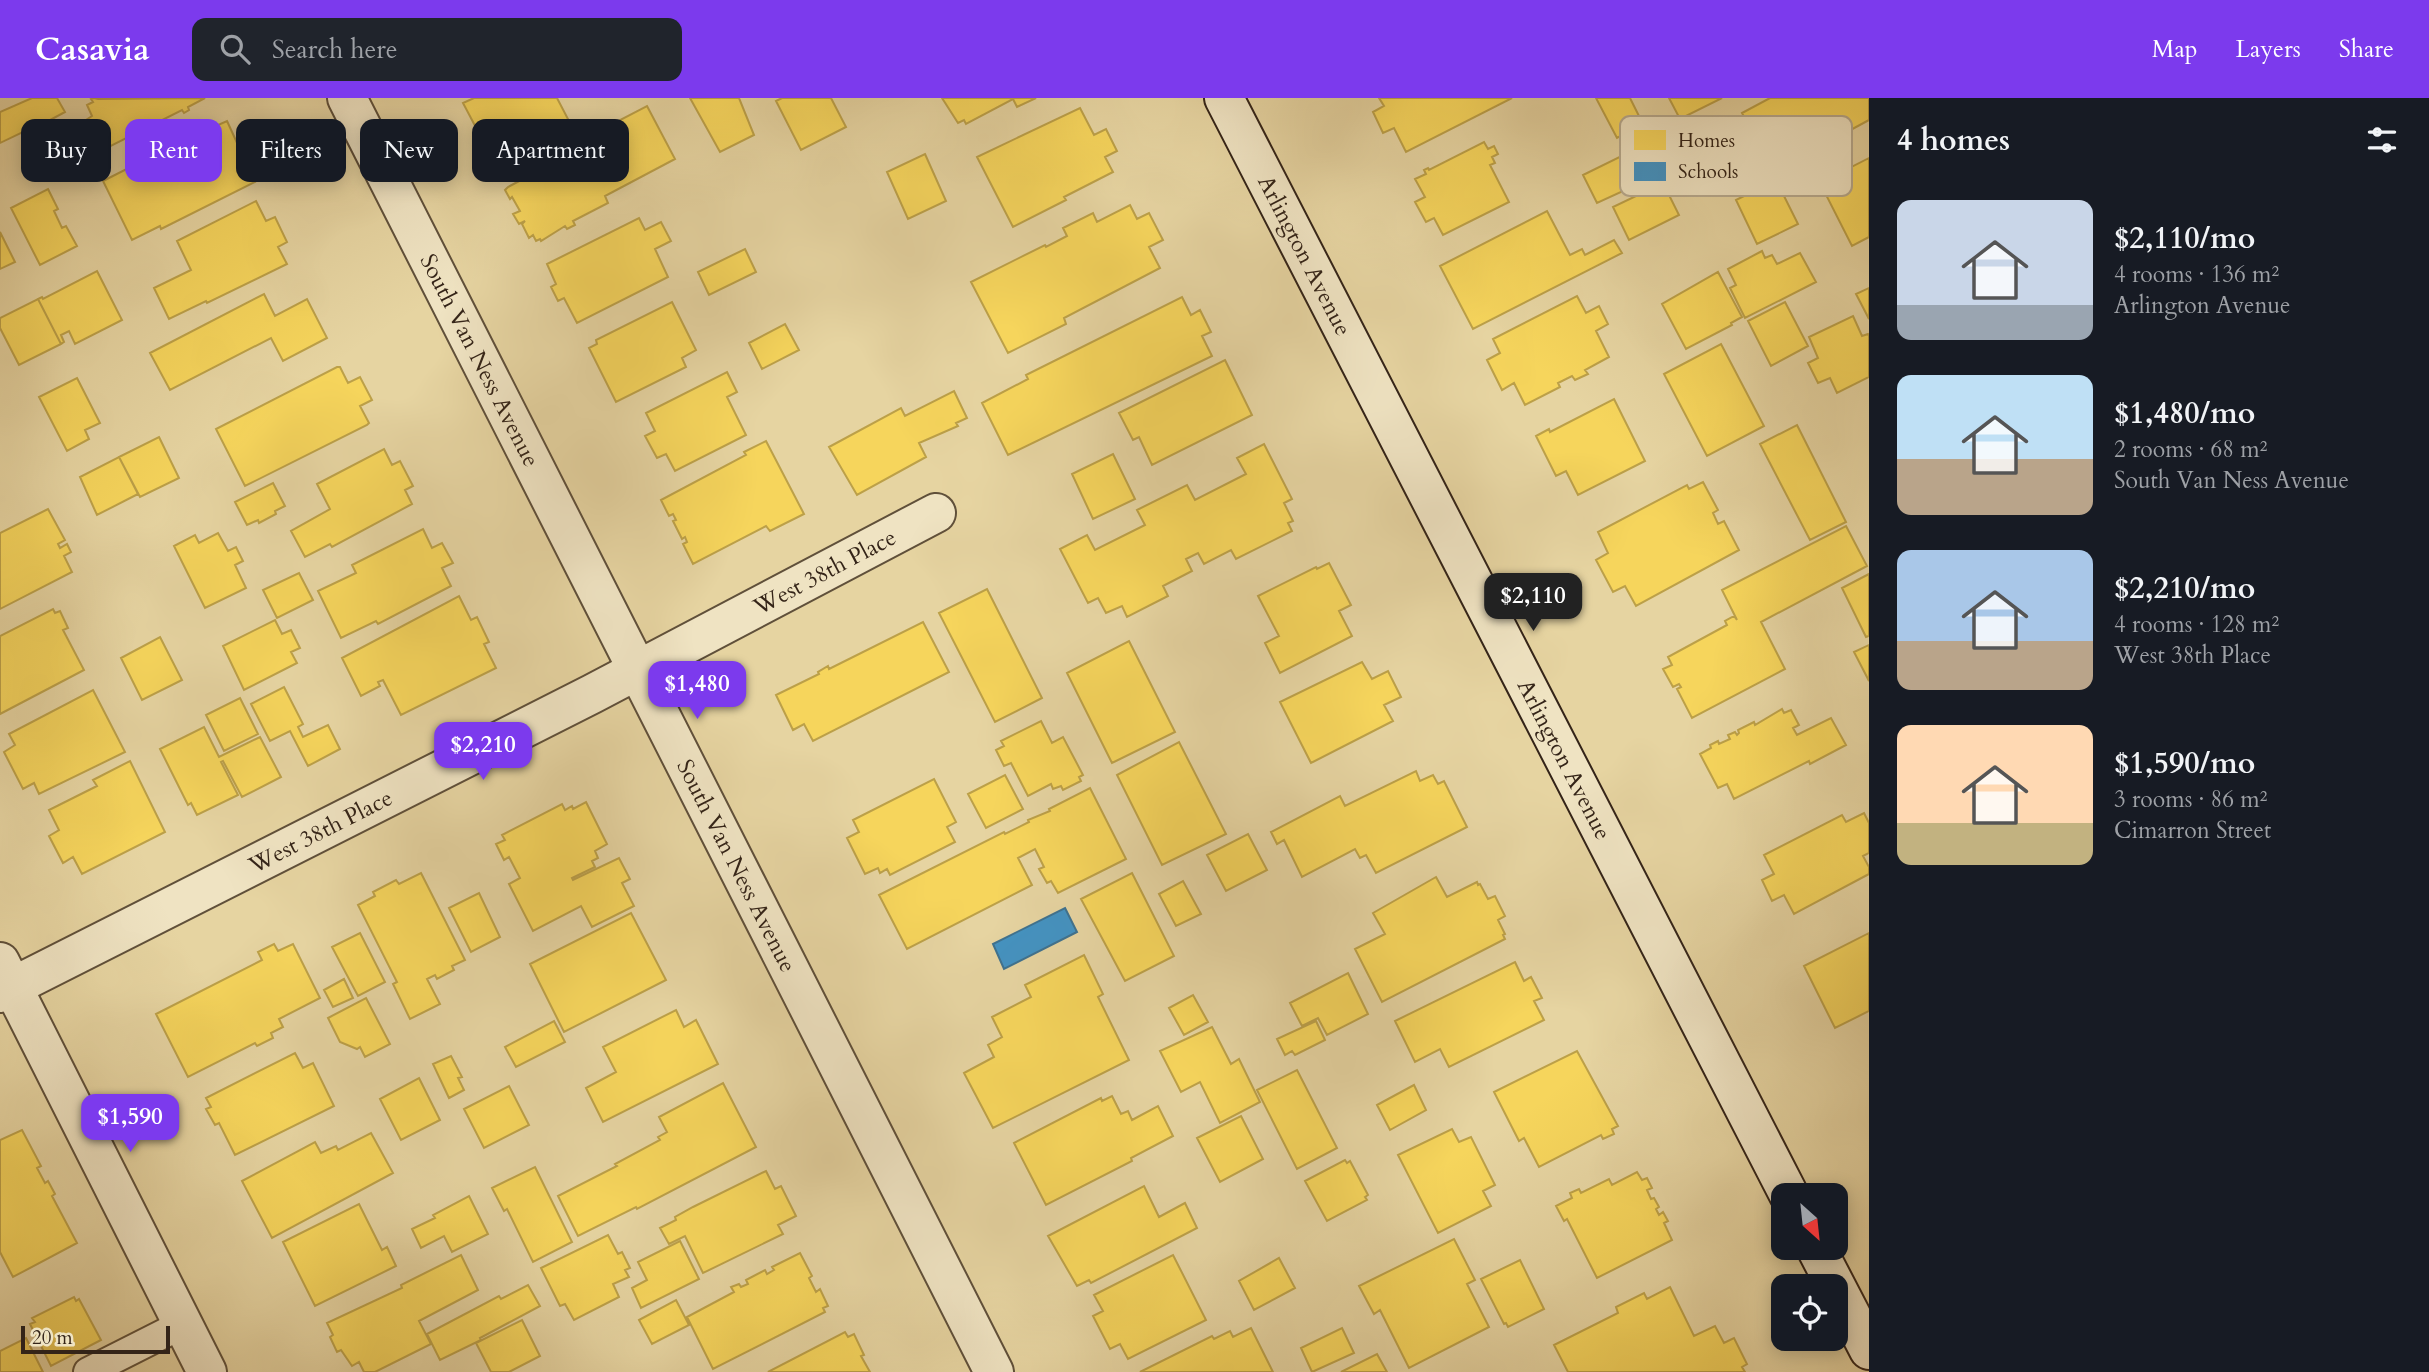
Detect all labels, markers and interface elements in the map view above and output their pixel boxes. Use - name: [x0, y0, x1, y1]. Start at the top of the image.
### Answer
- search box: [192, 18, 682, 81]
- text: Casavia: [35, 27, 150, 72]
- icon: search: [216, 30, 254, 68]
- text: Search here: [272, 32, 398, 67]
- text: Map: [2152, 33, 2198, 66]
- text: Layers: [2236, 33, 2301, 66]
- text: Share: [2339, 33, 2394, 66]
- legend: [1620, 116, 1852, 196]
- chip: Buy: [21, 119, 111, 182]
- chip: Rent: [125, 119, 222, 182]
- chip: Filters: [236, 119, 346, 182]
- chip: New: [360, 119, 458, 182]
- chip: Apartment: [472, 119, 629, 182]
- text: 4 homes: [1897, 120, 2010, 161]
- icon: filters: [2363, 121, 2401, 159]
- text: Homes: [1678, 128, 1735, 154]
- text: Schools: [1678, 159, 1738, 185]
- street label: Arlington Avenue: [1251, 170, 1359, 341]
- text: $2,110/mo: [2114, 218, 2255, 259]
- icon: home: [1953, 228, 2037, 312]
- street label: South Van Ness Avenue: [413, 248, 547, 472]
- text: 4 rooms · 136 m²: [2114, 259, 2279, 290]
- text: Arlington Avenue: [2114, 290, 2291, 321]
- text: $1,480/mo: [2114, 393, 2255, 434]
- icon: home: [1953, 403, 2037, 487]
- text: 2 rooms · 68 m²: [2114, 434, 2267, 465]
- text: South Van Ness Avenue: [2114, 465, 2349, 496]
- street label: West 38th Place: [747, 521, 901, 622]
- text: $2,210/mo: [2114, 568, 2255, 609]
- pin: $2,110: [1476, 574, 1590, 633]
- icon: home: [1953, 578, 2037, 662]
- text: $2,110: [1500, 580, 1566, 611]
- text: 4 rooms · 128 m²: [2114, 609, 2279, 640]
- text: West 38th Place: [2114, 640, 2271, 671]
- pin: $1,480: [640, 662, 754, 721]
- text: $1,480: [664, 668, 730, 699]
- street label: Arlington Avenue: [1510, 674, 1619, 845]
- pin: $2,210: [426, 722, 540, 782]
- text: $2,210: [450, 729, 516, 760]
- text: $1,590/mo: [2114, 743, 2255, 784]
- icon: home: [1953, 753, 2037, 837]
- street label: South Van Ness Avenue: [670, 754, 804, 978]
- street label: West 38th Place: [242, 782, 398, 881]
- text: 3 rooms · 86 m²: [2114, 784, 2267, 815]
- text: Cimarron Street: [2114, 815, 2271, 846]
- pin: $1,590: [73, 1094, 187, 1154]
- text: $1,590: [97, 1101, 163, 1132]
- north arrow: [1771, 1183, 1848, 1260]
- map controls: [1771, 1183, 1848, 1351]
- button: locate: [1771, 1274, 1848, 1351]
- scale bar: [21, 1323, 170, 1355]
- text: 20 m: [32, 1325, 73, 1351]

